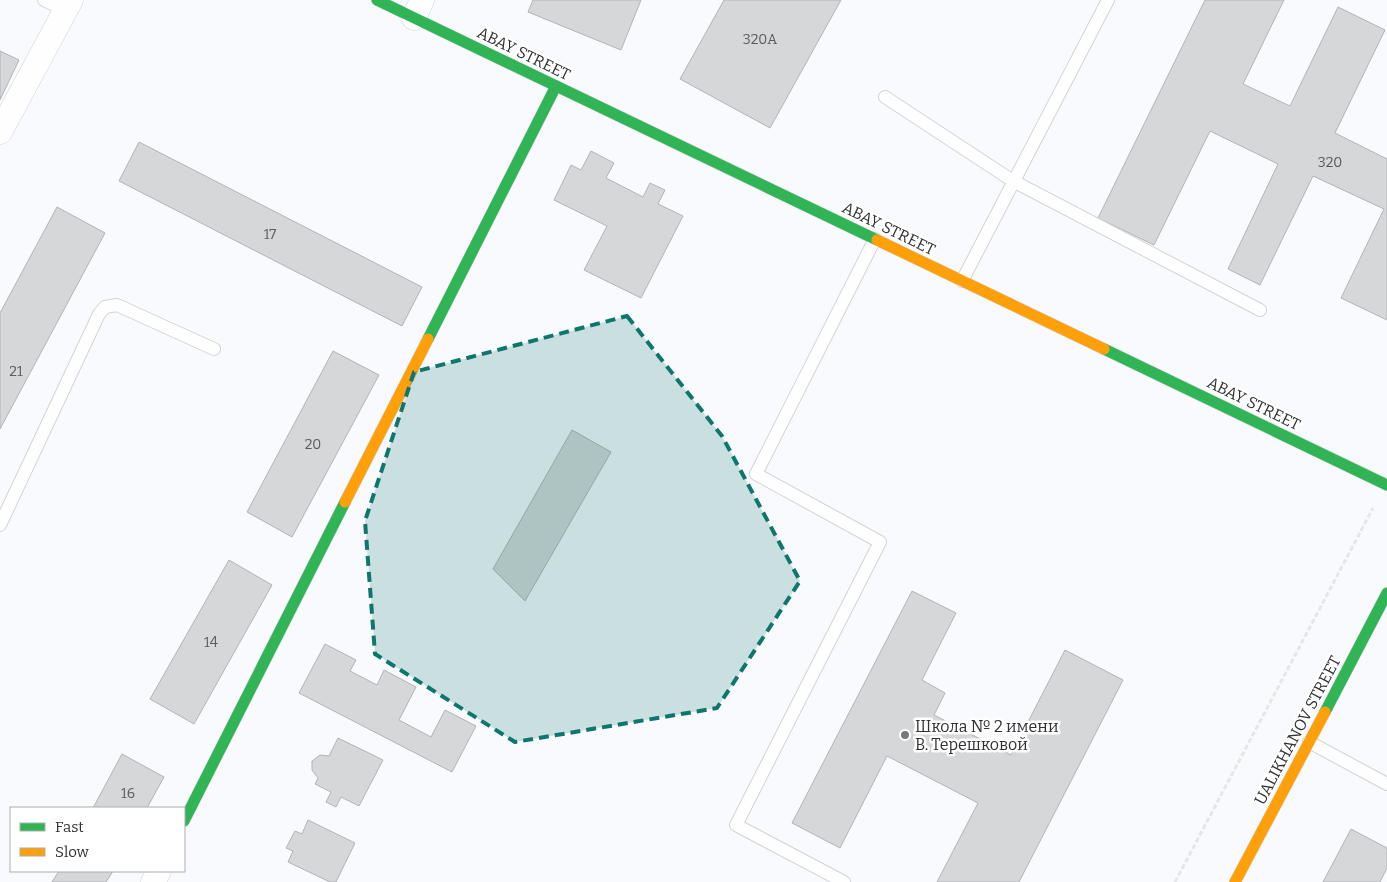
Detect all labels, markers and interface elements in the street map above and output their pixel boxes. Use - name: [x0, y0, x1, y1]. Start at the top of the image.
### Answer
- street label: ABAY STREET: [474, 23, 573, 84]
- house number: 320А: [743, 31, 777, 48]
- house number: 320: [1318, 154, 1342, 171]
- street label: ABAY STREET: [839, 198, 938, 259]
- house number: 17: [264, 226, 276, 243]
- house number: 21: [9, 363, 23, 380]
- street label: ABAY STREET: [1204, 373, 1303, 434]
- house number: 20: [305, 436, 321, 453]
- house number: 14: [204, 634, 218, 651]
- street label: UALIKHANOV STREET: [1250, 653, 1345, 808]
- place label: Школа № 2 имени В. Терешковой: [915, 717, 1059, 754]
- marker: Школа № 2 имени В. Терешковой: [899, 729, 911, 741]
- house number: 16: [121, 785, 135, 802]
- legend: [10, 807, 185, 872]
- text: Fast: [55, 818, 84, 836]
- text: Slow: [55, 843, 90, 861]

